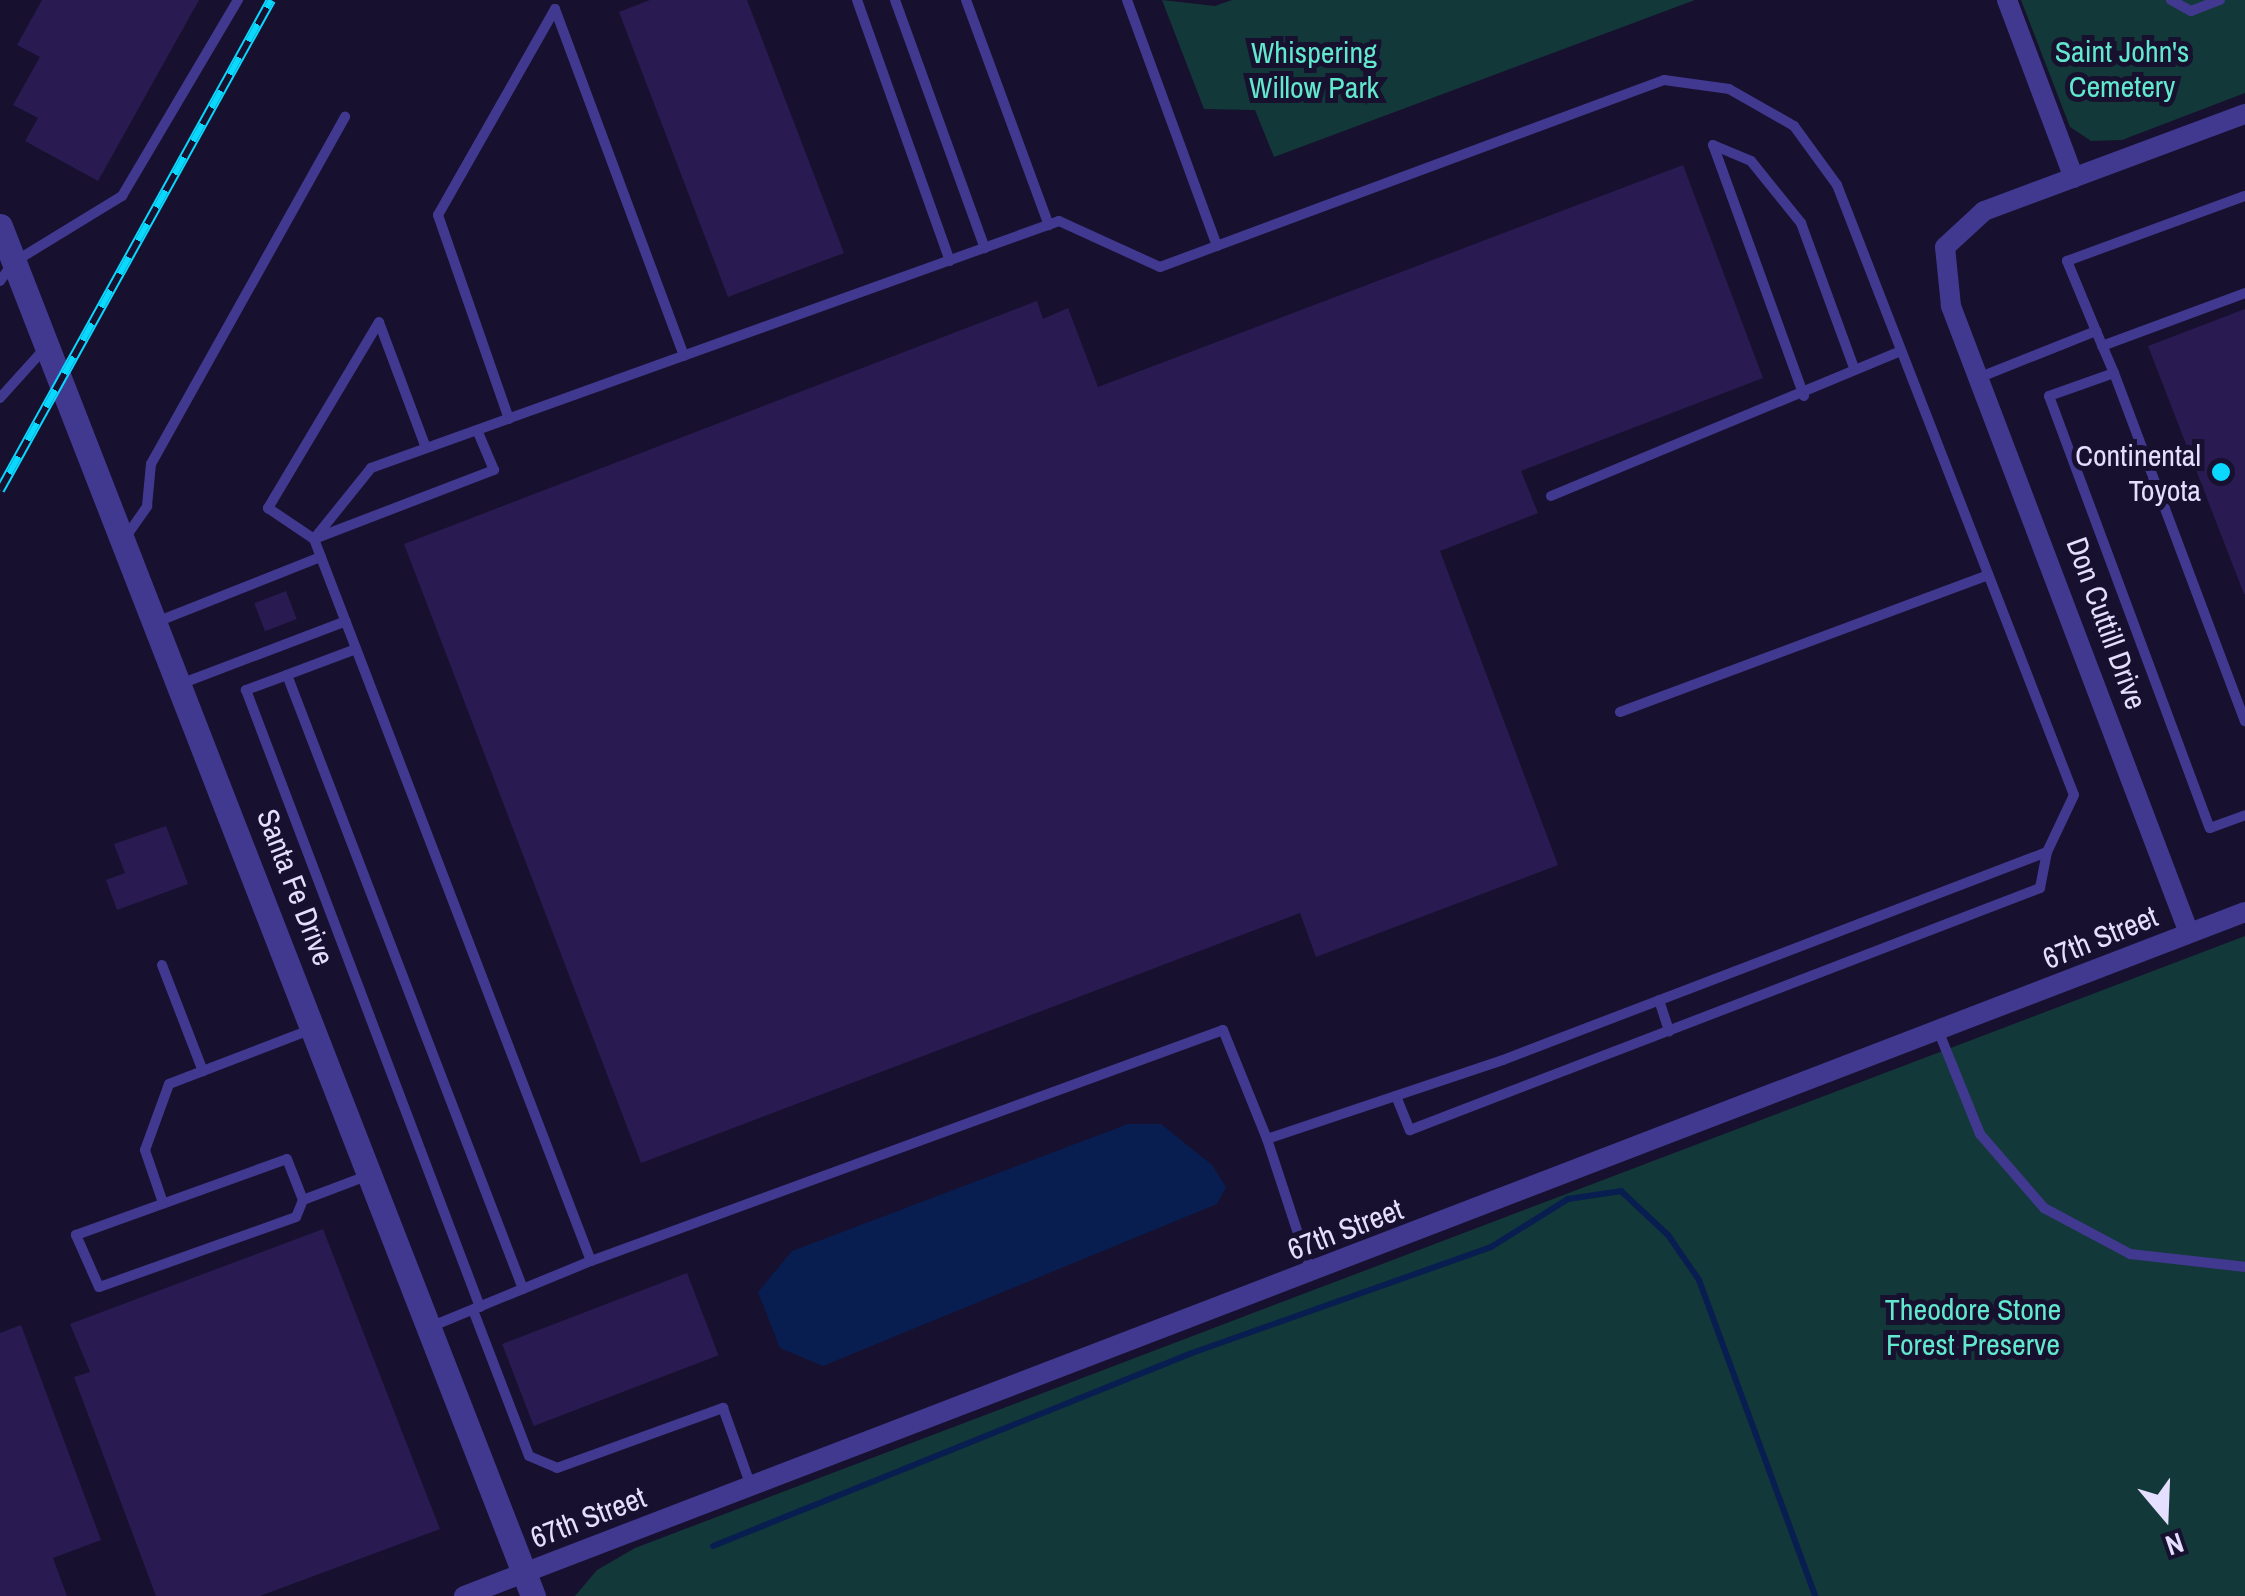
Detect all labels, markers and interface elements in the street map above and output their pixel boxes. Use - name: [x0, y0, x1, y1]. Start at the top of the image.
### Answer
- park label: Saint John's Cemetery: [2055, 33, 2189, 104]
- park label: Whispering Willow Park: [1249, 34, 1379, 104]
- place label: Continental Toyota: [2075, 437, 2201, 508]
- marker: Continental Toyota: [2210, 461, 2232, 483]
- street label: Don Cuttill Drive: [2059, 532, 2155, 714]
- street label: Santa Fe Drive: [250, 804, 342, 970]
- street label: 67th Street: [2037, 898, 2163, 976]
- street label: 67th Street: [1282, 1191, 1408, 1267]
- park label: Theodore Stone Forest Preserve: [1885, 1291, 2061, 1362]
- north arrow: [2115, 1466, 2215, 1566]
- street label: 67th Street: [525, 1479, 651, 1555]
- text: N: [2161, 1524, 2189, 1565]

